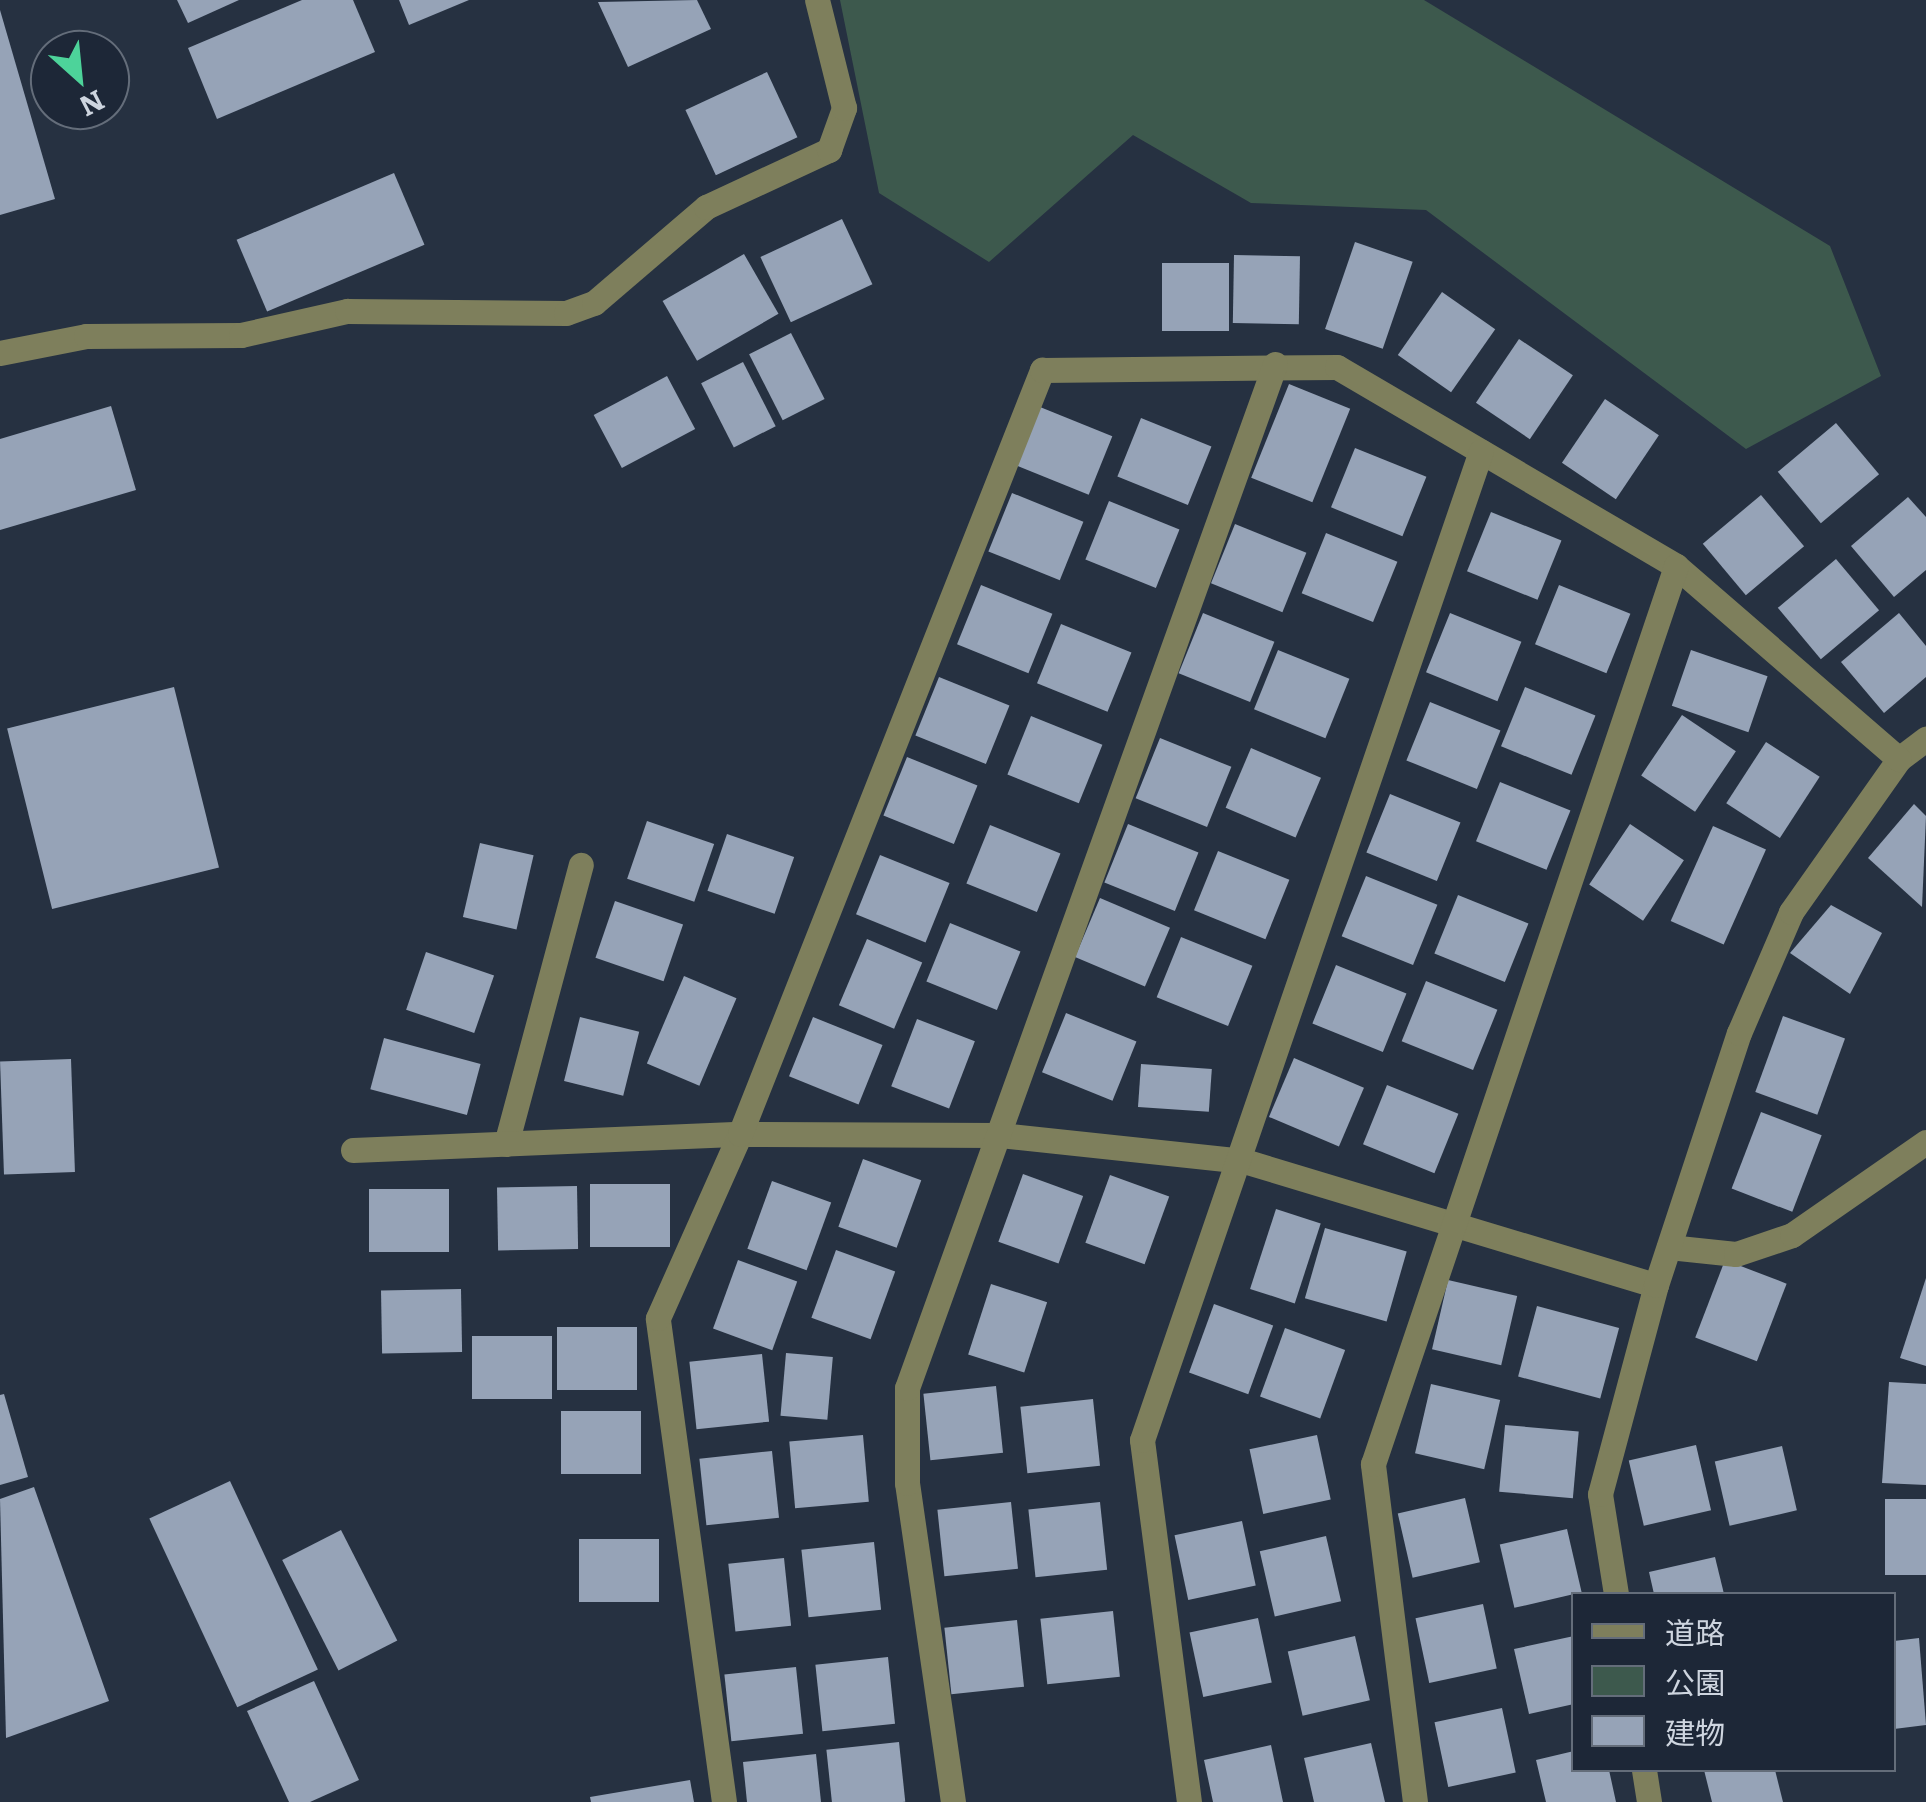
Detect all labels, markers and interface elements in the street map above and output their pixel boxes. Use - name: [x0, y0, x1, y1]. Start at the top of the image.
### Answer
- north arrow: [30, 30, 130, 130]
- text: N: [73, 81, 113, 129]
- legend: [1571, 1592, 1896, 1772]
- text: 道路: [1665, 1609, 1725, 1653]
- text: 公園: [1665, 1659, 1725, 1703]
- text: 建物: [1665, 1709, 1725, 1753]

